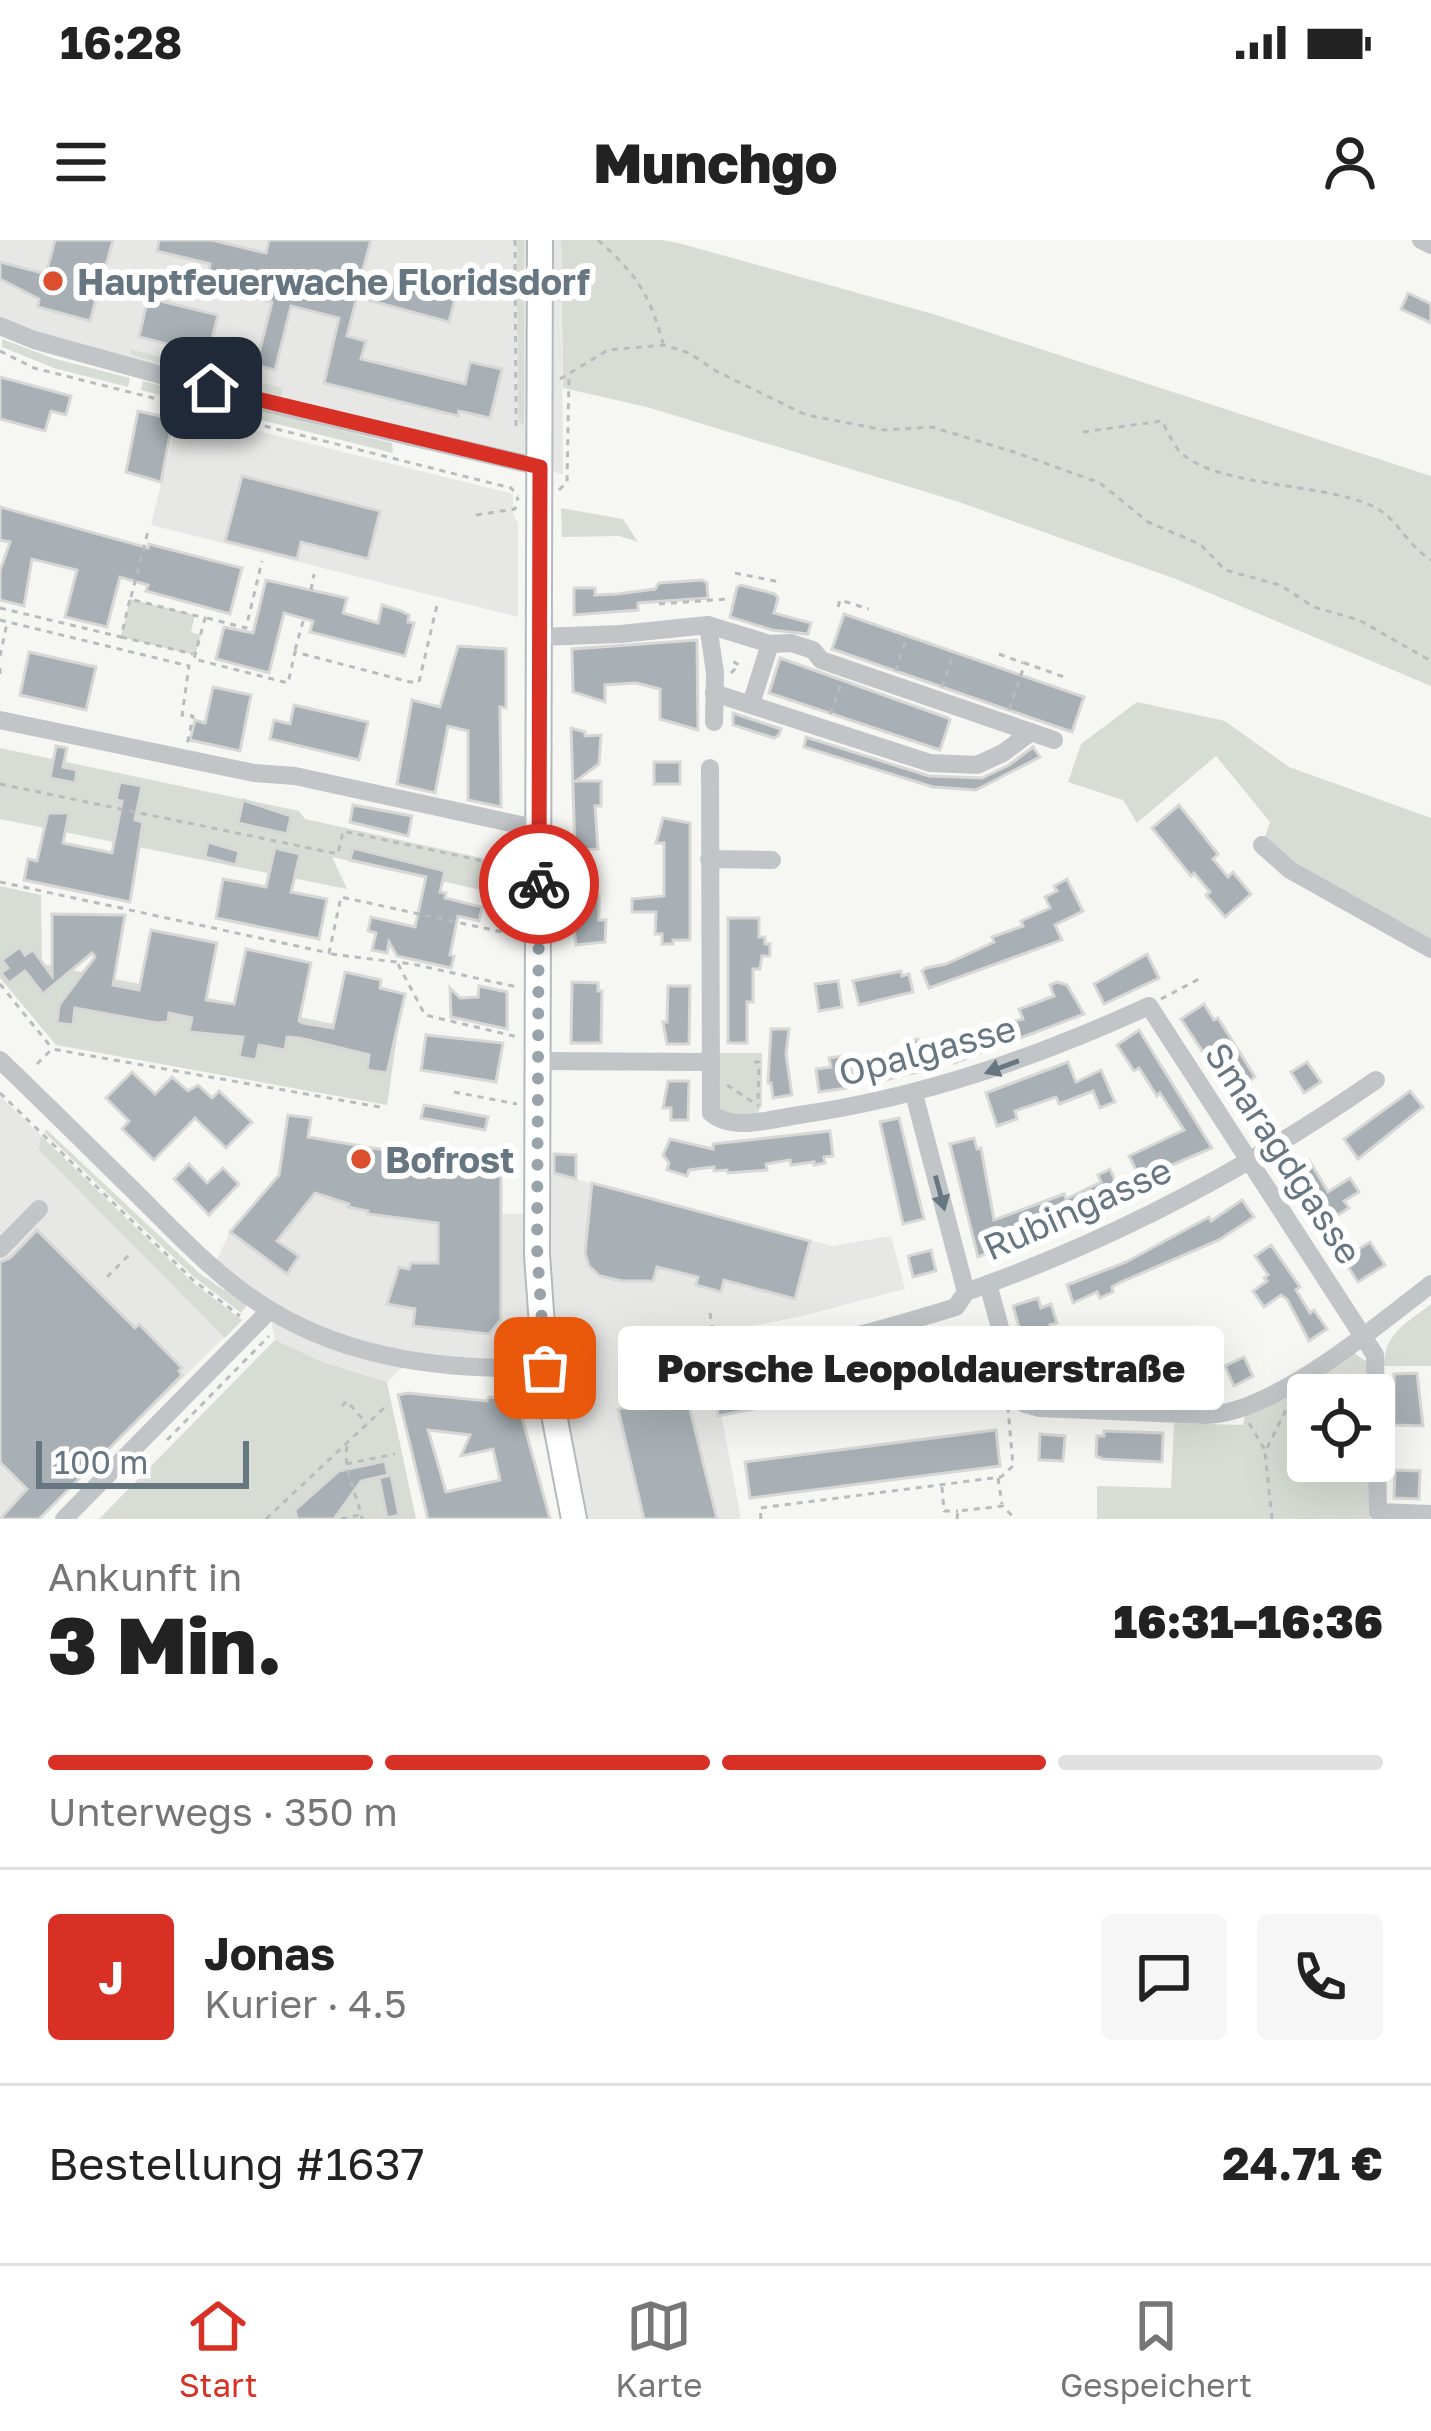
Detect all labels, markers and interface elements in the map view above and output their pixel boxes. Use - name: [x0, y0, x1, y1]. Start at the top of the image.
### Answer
- text: 16:28: [60, 15, 182, 69]
- icon: menu: [48, 129, 114, 195]
- icon: person: [1317, 129, 1383, 195]
- text: Munchgo: [594, 130, 837, 195]
- place label: Hauptfeuerwache Floridsdorf: [77, 260, 590, 303]
- marker: Hauptfeuerwache Floridsdorf: [40, 268, 66, 294]
- pin: [160, 337, 262, 439]
- icon: home: [178, 355, 244, 421]
- courier: [479, 824, 599, 944]
- icon: bike: [506, 851, 572, 917]
- street label: Opalgasse: [834, 1006, 1020, 1094]
- street label: Smaragdgasse: [1197, 1034, 1371, 1272]
- one-way arrow: [984, 1059, 1020, 1077]
- place label: Bofrost: [385, 1138, 514, 1181]
- marker: Bofrost: [348, 1146, 374, 1172]
- street label: Rubingasse: [976, 1147, 1178, 1269]
- one-way arrow: [931, 1175, 950, 1212]
- pin: [494, 1317, 596, 1419]
- callout: Porsche Leopoldauerstraße: [617, 1326, 1223, 1410]
- icon: bag: [512, 1335, 578, 1401]
- text: Porsche Leopoldauerstraße: [657, 1344, 1185, 1391]
- map controls: [1287, 1374, 1395, 1482]
- button: locate: [1287, 1374, 1395, 1482]
- scale bar: [36, 1435, 249, 1488]
- text: 100 m: [54, 1442, 148, 1481]
- text: Ankunft in: [48, 1553, 242, 1600]
- text: 16:31–16:36: [1113, 1594, 1383, 1648]
- text: 3 Min.: [48, 1598, 282, 1691]
- text: Unterwegs · 350 m: [48, 1788, 398, 1835]
- button: chat: [1101, 1914, 1227, 2040]
- button: phone: [1257, 1914, 1383, 2040]
- text: Jonas: [204, 1926, 335, 1980]
- text: J: [98, 1950, 124, 2004]
- text: Kurier · 4.5: [204, 1980, 407, 2027]
- text: Bestellung #1637: [48, 2136, 425, 2190]
- text: 24.71 €: [1222, 2136, 1383, 2190]
- tab: Start: [179, 2293, 258, 2404]
- tab: Karte: [615, 2293, 702, 2404]
- tab: Gespeichert: [1060, 2293, 1252, 2404]

